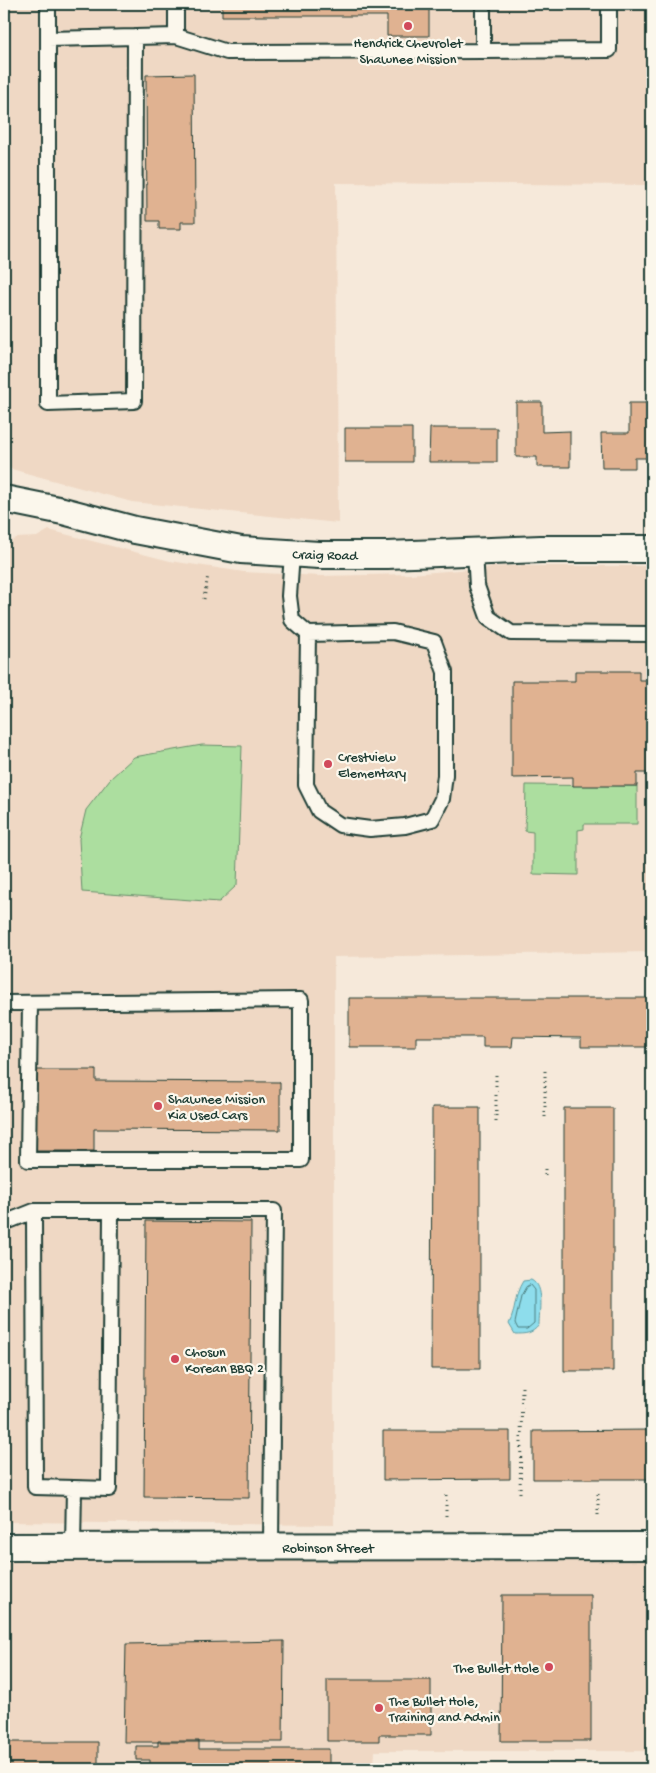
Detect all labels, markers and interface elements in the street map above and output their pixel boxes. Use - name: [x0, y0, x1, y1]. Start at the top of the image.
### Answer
- marker: Hendrick Chevrolet Shawnee Mission: [402, 20, 414, 32]
- place label: Hendrick Chevrolet Shawnee Mission: [353, 36, 464, 69]
- street label: Craig Road: [292, 547, 359, 566]
- place label: Crestview Elementary: [338, 750, 406, 783]
- marker: Crestview Elementary: [322, 758, 334, 770]
- place label: Shawnee Mission Kia Used Cars: [168, 1092, 265, 1125]
- marker: Shawnee Mission Kia Used Cars: [152, 1100, 164, 1112]
- place label: Chosun Korean BBQ 2: [185, 1345, 264, 1378]
- marker: Chosun Korean BBQ 2: [169, 1353, 181, 1365]
- street label: Robinson Street: [282, 1541, 375, 1558]
- place label: The Bullet Hole: [453, 1661, 540, 1678]
- marker: The Bullet Hole: [543, 1661, 555, 1673]
- place label: The Bullet Hole, Training and Admin: [388, 1694, 500, 1727]
- marker: The Bullet Hole, Training and Admin: [373, 1702, 385, 1714]

